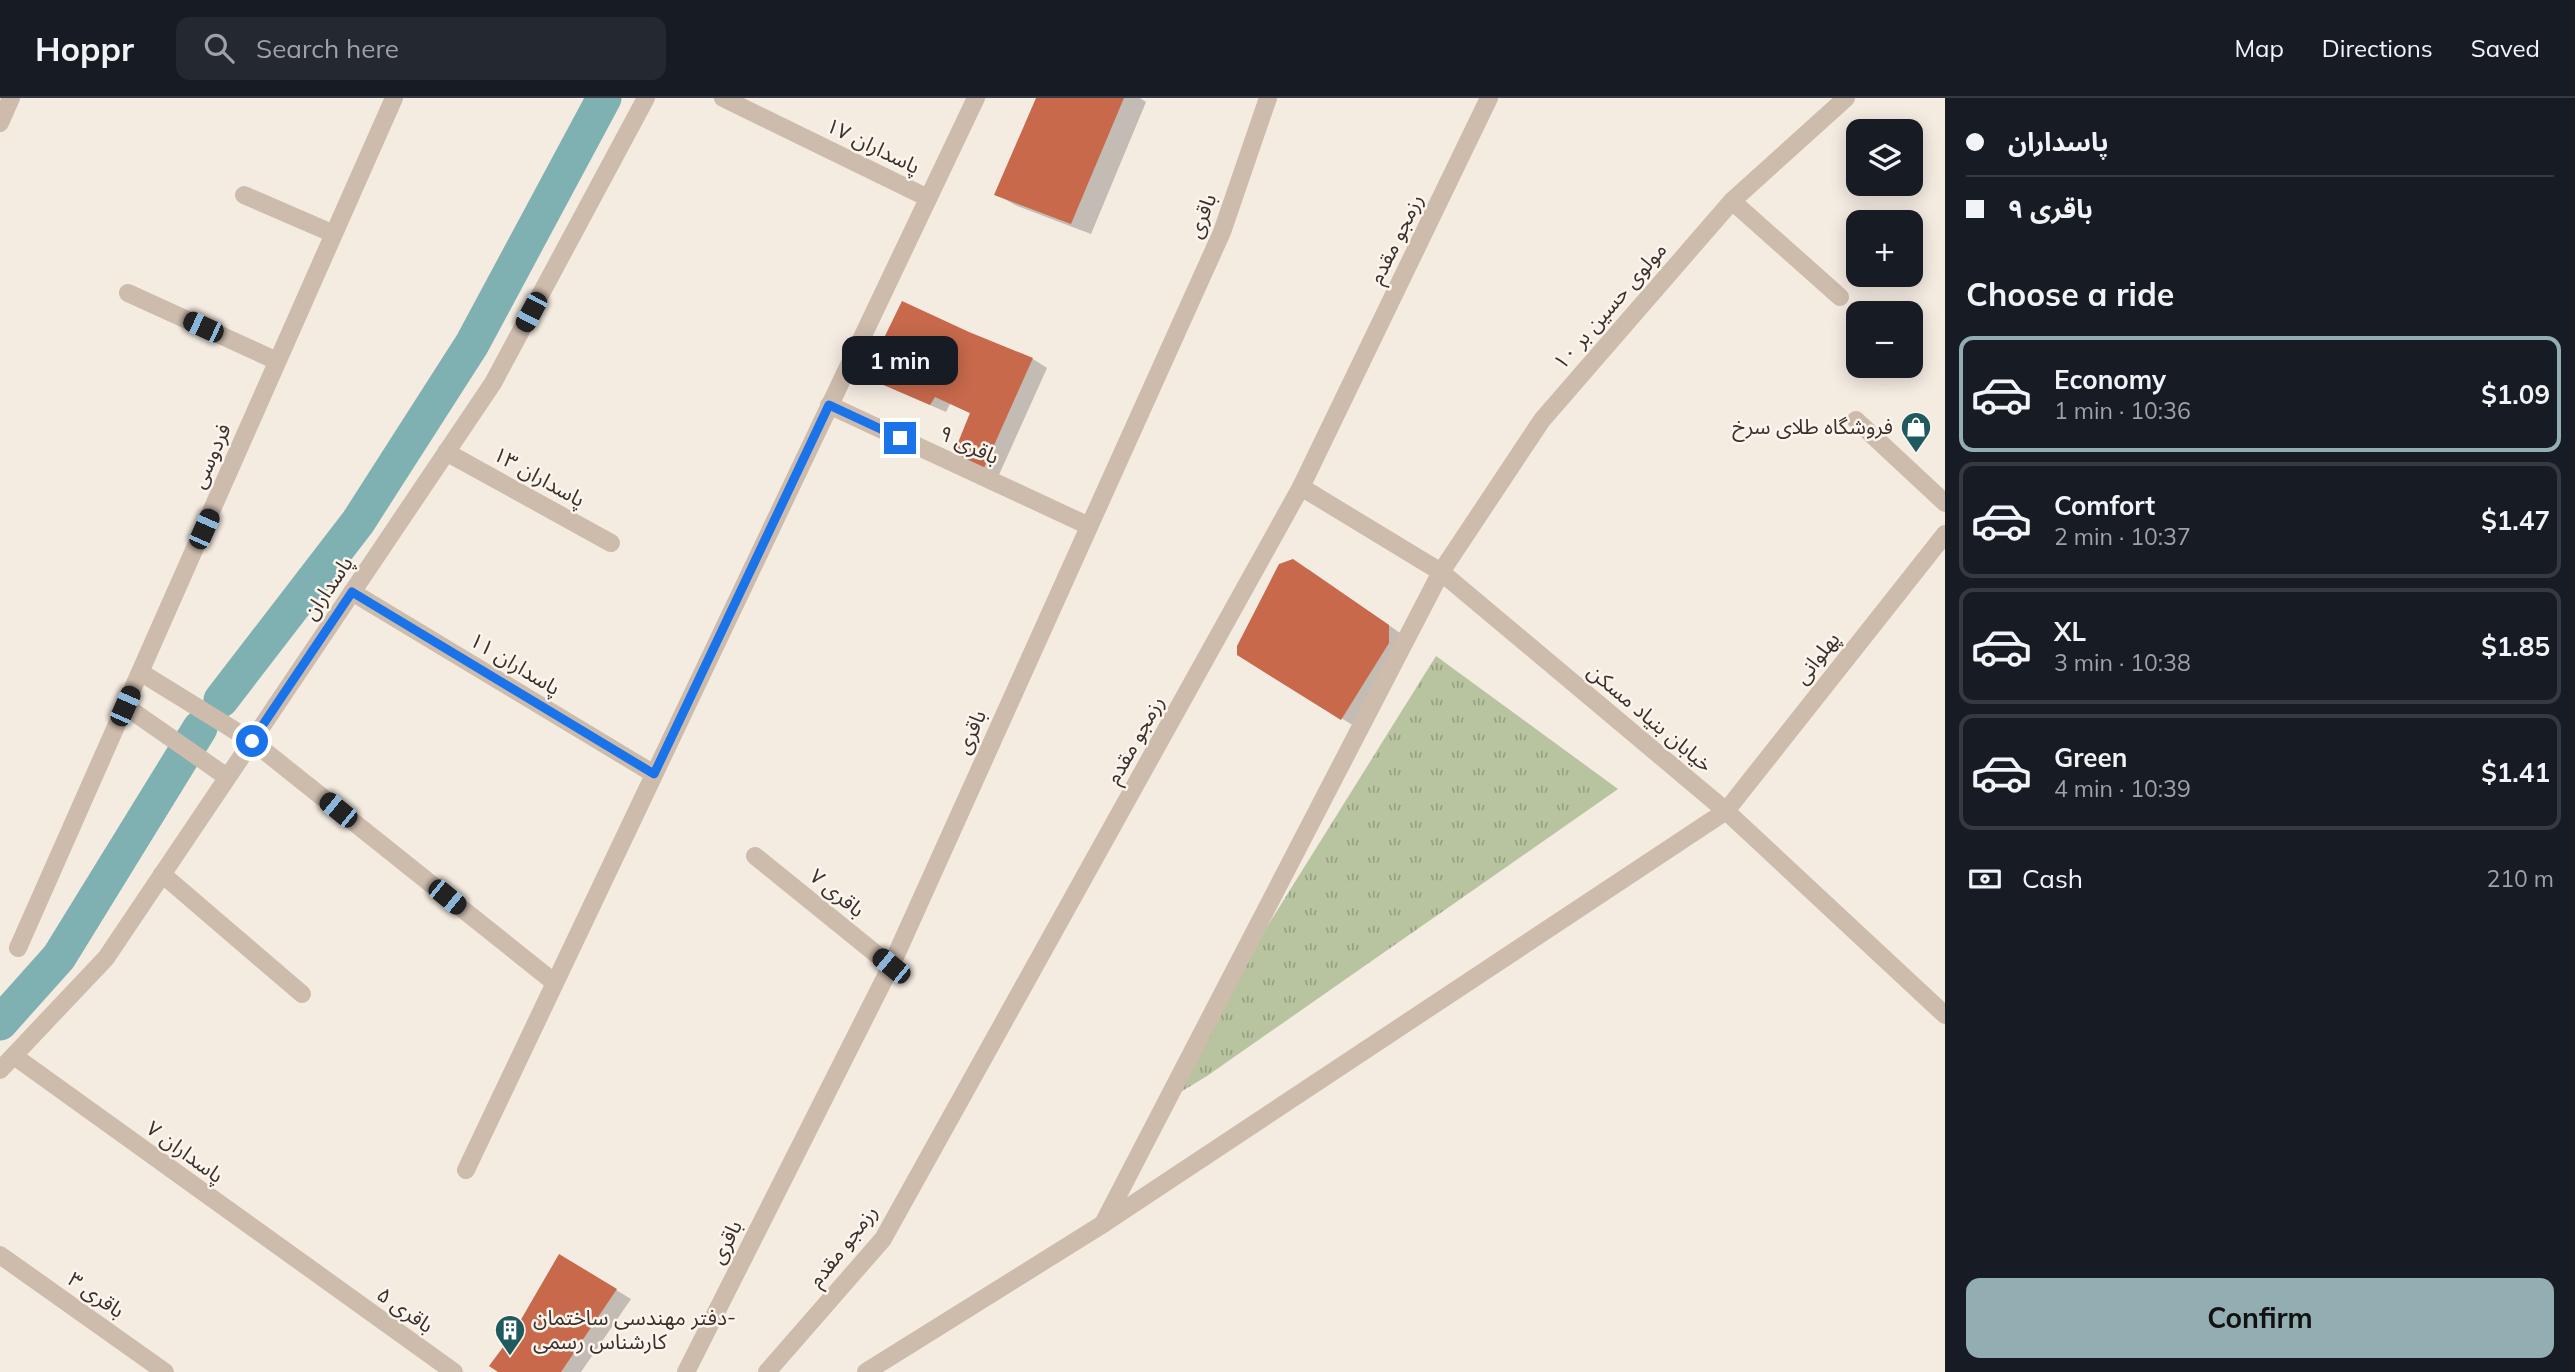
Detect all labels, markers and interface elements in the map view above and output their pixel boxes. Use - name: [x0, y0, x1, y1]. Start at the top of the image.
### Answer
- search box: [176, 17, 666, 80]
- text: Hoppr: [35, 28, 134, 69]
- icon: search: [200, 29, 238, 67]
- text: Search here: [256, 32, 399, 65]
- text: Map: [2234, 33, 2284, 63]
- text: Directions: [2322, 33, 2433, 63]
- text: Saved: [2471, 33, 2540, 63]
- street label: پاسداران ۱۷: [822, 111, 925, 180]
- map controls: [1846, 119, 1923, 378]
- button: layers: [1846, 119, 1923, 196]
- text: پاسداران: [2008, 125, 2109, 158]
- street label: رزمجو مقدم: [1362, 189, 1432, 290]
- street label: باقری: [1181, 190, 1221, 242]
- text: باقری ۹: [2008, 192, 2093, 225]
- button: +: [1846, 210, 1923, 287]
- street label: مولوی حسین بر ۱۰: [1547, 236, 1672, 374]
- text: Choose a ride: [1966, 274, 2174, 314]
- car: [512, 289, 551, 335]
- button: −: [1846, 301, 1923, 378]
- car: [180, 309, 227, 345]
- callout: 1 min: [842, 336, 958, 386]
- text: 1 min: [870, 346, 930, 375]
- icon: car: [1970, 363, 2033, 426]
- text: Economy: [2054, 363, 2166, 396]
- text: $1.09: [2481, 378, 2550, 411]
- text: 1 min · 10:36: [2054, 396, 2191, 425]
- shop icon: فروشگاه طلای سرخ: [1899, 410, 1933, 454]
- place label: فروشگاه طلای سرخ: [1732, 413, 1893, 442]
- street label: فردوسی: [184, 419, 236, 492]
- street label: باقری ۹: [935, 419, 1003, 469]
- route end: [884, 422, 916, 454]
- street label: پاسداران ۱۳: [488, 440, 590, 513]
- icon: car: [1970, 489, 2033, 552]
- text: Comfort: [2054, 489, 2155, 522]
- text: $1.47: [2481, 504, 2550, 537]
- car: [186, 506, 223, 552]
- text: 2 min · 10:37: [2054, 522, 2191, 551]
- street label: پاسداران: [296, 550, 359, 625]
- icon: car: [1970, 615, 2033, 678]
- text: XL: [2054, 615, 2086, 648]
- street label: پاسداران ۱۱: [465, 626, 566, 701]
- street label: پهلوانی: [1788, 626, 1846, 689]
- text: $1.85: [2481, 630, 2550, 663]
- text: 3 min · 10:38: [2054, 648, 2191, 677]
- street label: خیابان بنیاد مسکن: [1583, 657, 1718, 777]
- car: [107, 683, 144, 729]
- street label: رزمجو مقدم: [1099, 691, 1173, 790]
- street label: باقری: [949, 706, 991, 758]
- route start: [236, 725, 268, 757]
- icon: car: [1970, 741, 2033, 804]
- text: Green: [2054, 741, 2127, 774]
- text: $1.41: [2481, 756, 2550, 789]
- text: 4 min · 10:39: [2054, 774, 2191, 803]
- car: [316, 789, 361, 831]
- icon: cash: [1966, 860, 2004, 898]
- street label: باقری ۷: [805, 862, 870, 922]
- text: Cash: [2022, 862, 2083, 895]
- text: 210 m: [2486, 864, 2554, 893]
- car: [425, 876, 470, 918]
- car: [869, 945, 914, 987]
- street label: پاسداران ۷: [141, 1114, 229, 1189]
- street label: رزمجو مقدم: [802, 1199, 886, 1294]
- street label: باقری: [703, 1215, 747, 1268]
- street label: باقری ۳: [63, 1265, 130, 1323]
- button: Confirm: [1966, 1278, 2554, 1358]
- street label: باقری ۵: [372, 1280, 439, 1338]
- place label: دفتر مهندسی ساختمان- کارشناس رسمی: [533, 1304, 736, 1354]
- building icon: دفتر مهندسی ساختمان- کارشناس رسمی: [493, 1313, 527, 1357]

